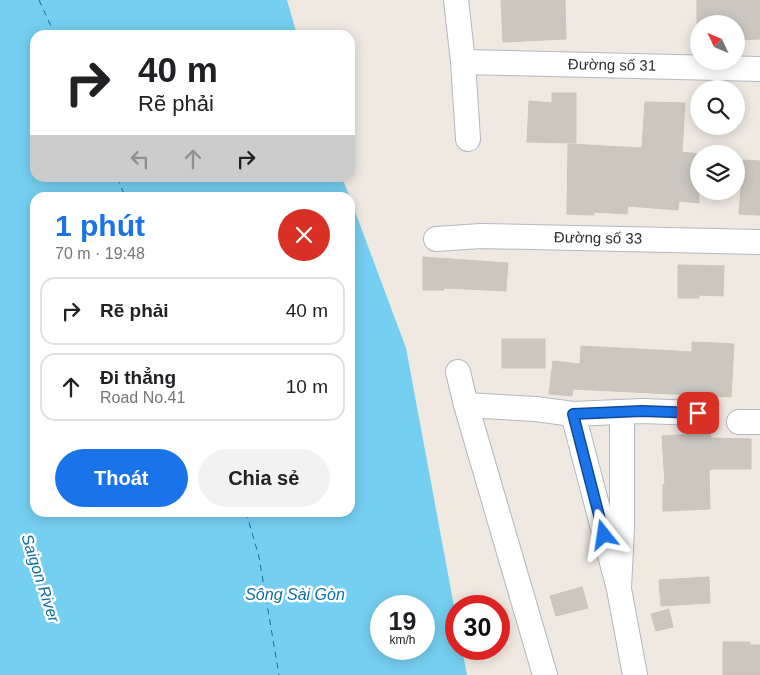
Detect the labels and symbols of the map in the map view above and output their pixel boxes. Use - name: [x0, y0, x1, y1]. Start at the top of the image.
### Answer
- north arrow: [690, 15, 745, 70]
- street label: Đường số 31: [568, 55, 656, 74]
- street label: Đường số 33: [554, 228, 642, 247]
- pin: [677, 392, 719, 434]
- position arrow: [577, 508, 629, 560]
- water label: Saigon River: [18, 532, 63, 625]
- water label: Sông Sài Gòn: [245, 586, 345, 603]
- speed limit sign: 30: [445, 595, 510, 660]

